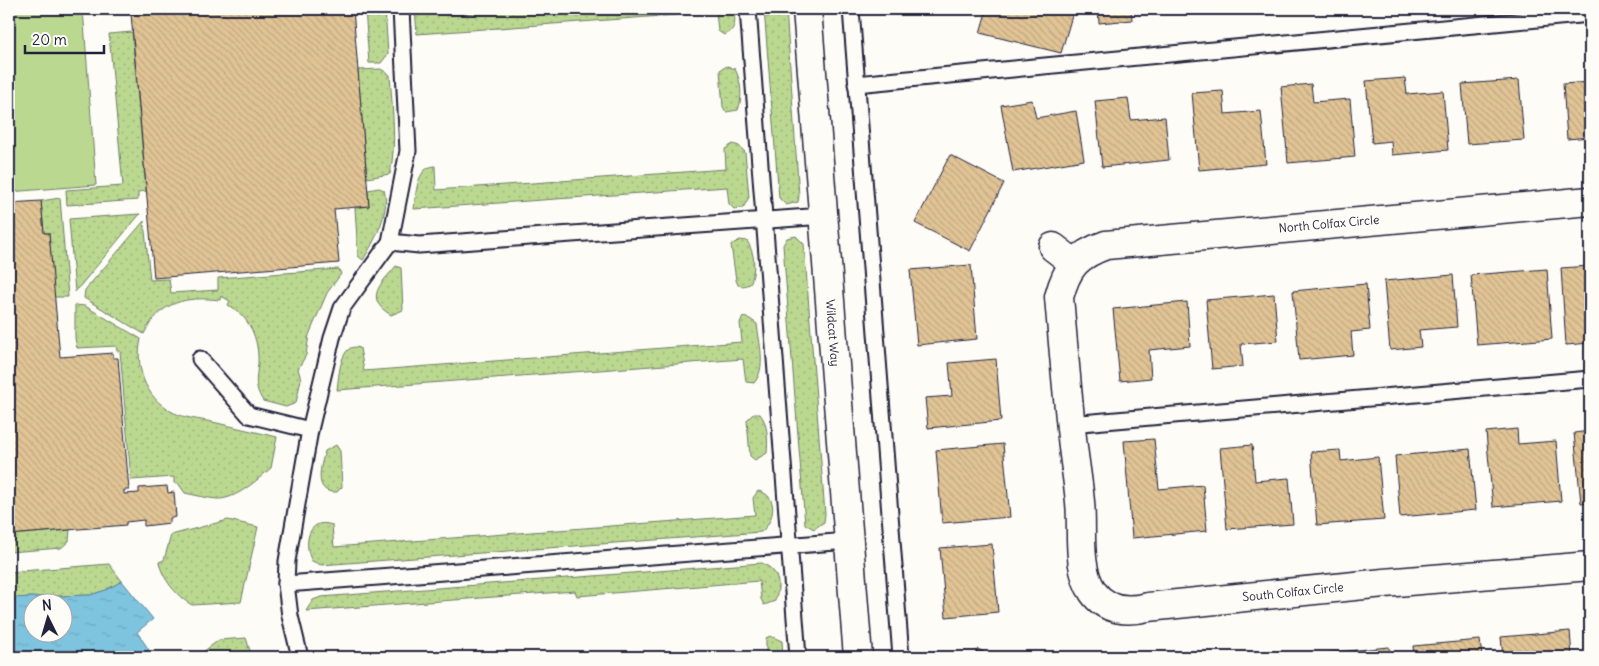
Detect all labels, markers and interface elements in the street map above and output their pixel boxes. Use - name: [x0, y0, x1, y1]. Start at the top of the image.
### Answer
- scale bar: [25, 22, 104, 54]
- text: 20 m: [32, 30, 67, 49]
- street label: North Colfax Circle: [1278, 212, 1380, 235]
- street label: Wildcat Way: [823, 299, 843, 367]
- street label: South Colfax Circle: [1242, 579, 1344, 604]
- north arrow: [22, 594, 72, 644]
- text: N: [41, 596, 52, 614]

